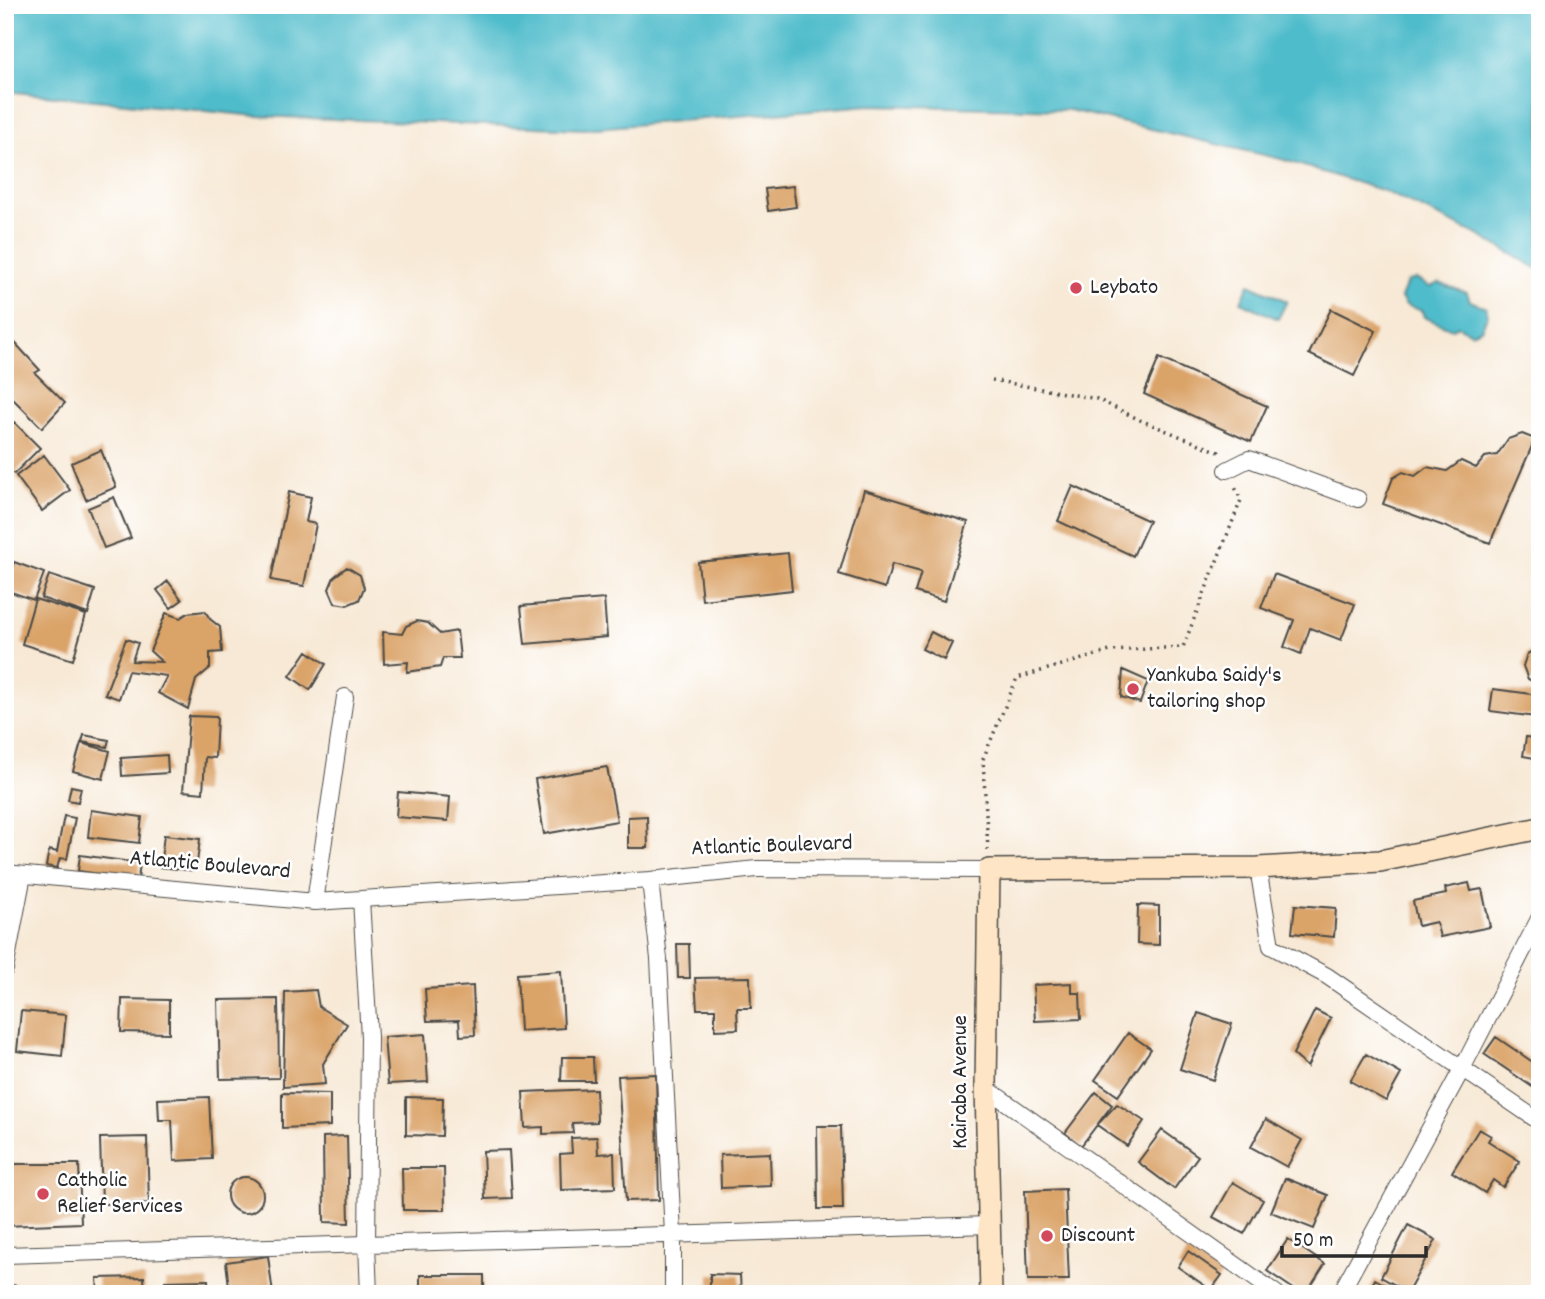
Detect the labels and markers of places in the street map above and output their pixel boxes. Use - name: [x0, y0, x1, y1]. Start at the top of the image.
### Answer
- place label: Leybato: [1090, 272, 1158, 305]
- marker: Leybato: [1068, 280, 1084, 296]
- place label: Yankuba Saidy's tailoring shop: [1147, 660, 1282, 719]
- marker: Yankuba Saidy's tailoring shop: [1125, 681, 1141, 697]
- place label: Catholic Relief Services: [57, 1165, 183, 1224]
- marker: Catholic Relief Services: [35, 1186, 51, 1202]
- place label: Discount: [1061, 1220, 1135, 1253]
- marker: Discount: [1039, 1228, 1055, 1244]

